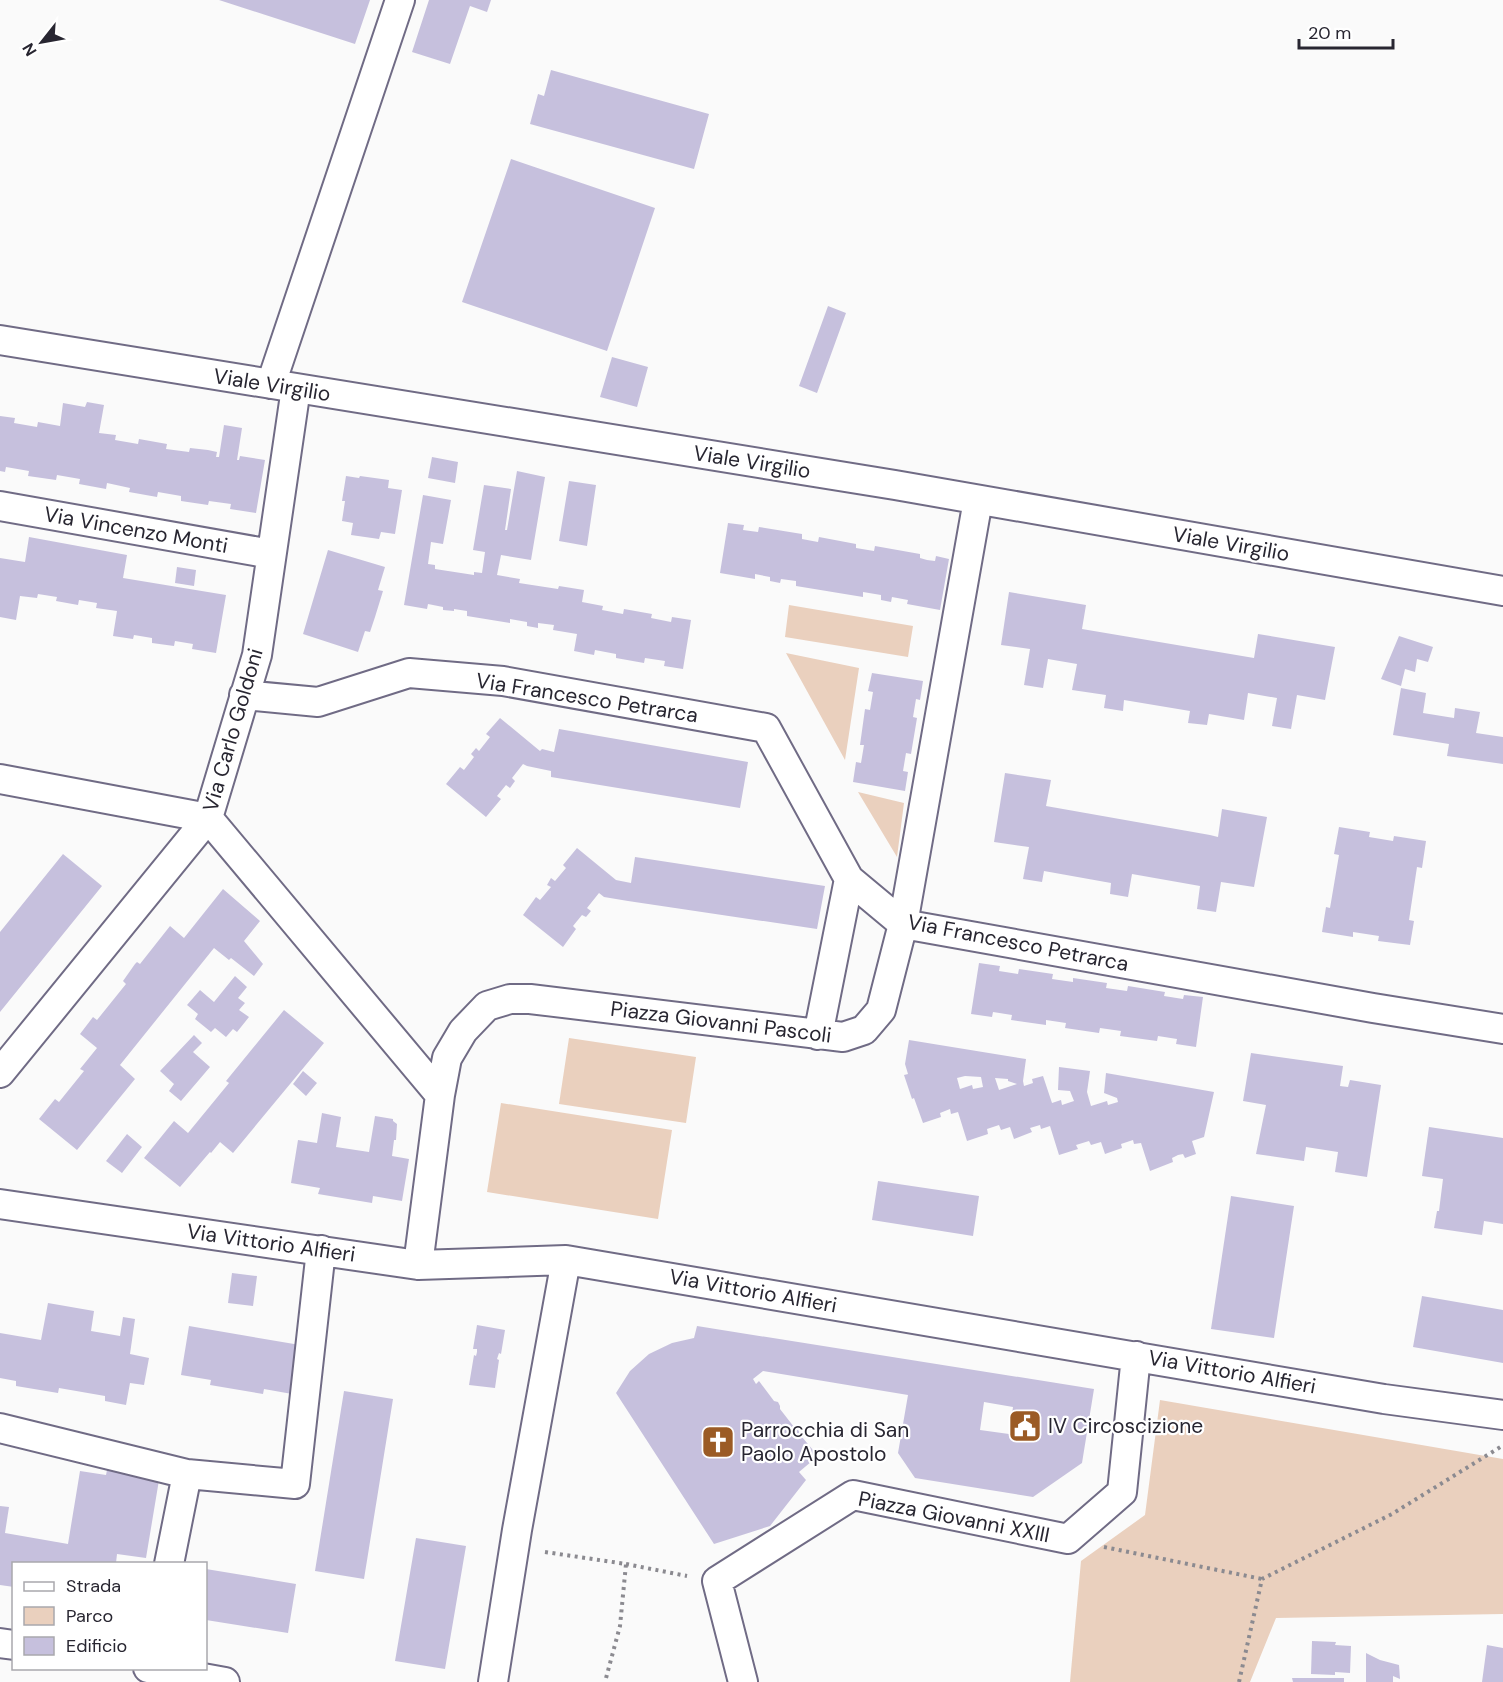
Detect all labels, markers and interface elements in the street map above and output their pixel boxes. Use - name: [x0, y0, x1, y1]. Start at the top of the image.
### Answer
- north arrow: [12, 12, 72, 72]
- scale bar: [1299, 12, 1394, 50]
- text: 20 m: [1308, 21, 1351, 45]
- text: N: [18, 39, 42, 60]
- street label: Viale Virgilio: [211, 362, 333, 408]
- street label: Viale Virgilio: [691, 439, 813, 485]
- street label: Via Vincenzo Monti: [42, 500, 230, 560]
- street label: Viale Virgilio: [1170, 520, 1292, 568]
- street label: Via Carlo Goldoni: [196, 645, 270, 815]
- street label: Via Francesco Petrarca: [474, 667, 700, 729]
- street label: Via Francesco Petrarca: [905, 908, 1131, 978]
- street label: Piazza Giovanni Pascoli: [609, 995, 833, 1049]
- street label: Via Vittorio Alfieri: [185, 1217, 357, 1269]
- street label: Via Vittorio Alfieri: [667, 1262, 839, 1320]
- street label: Via Vittorio Alfieri: [1146, 1343, 1318, 1401]
- public building icon: IV Circoscizione: [1007, 1408, 1043, 1444]
- place label: IV Circoscizione: [1048, 1412, 1203, 1440]
- place label: Parrocchia di San Paolo Apostolo: [741, 1416, 909, 1468]
- church icon: Parrocchia di San Paolo Apostolo: [700, 1424, 736, 1460]
- street label: Piazza Giovanni XXIII: [856, 1485, 1052, 1549]
- legend: [12, 1562, 207, 1670]
- text: Strada: [66, 1574, 121, 1598]
- text: Parco: [66, 1604, 113, 1628]
- text: Edificio: [66, 1634, 127, 1658]

